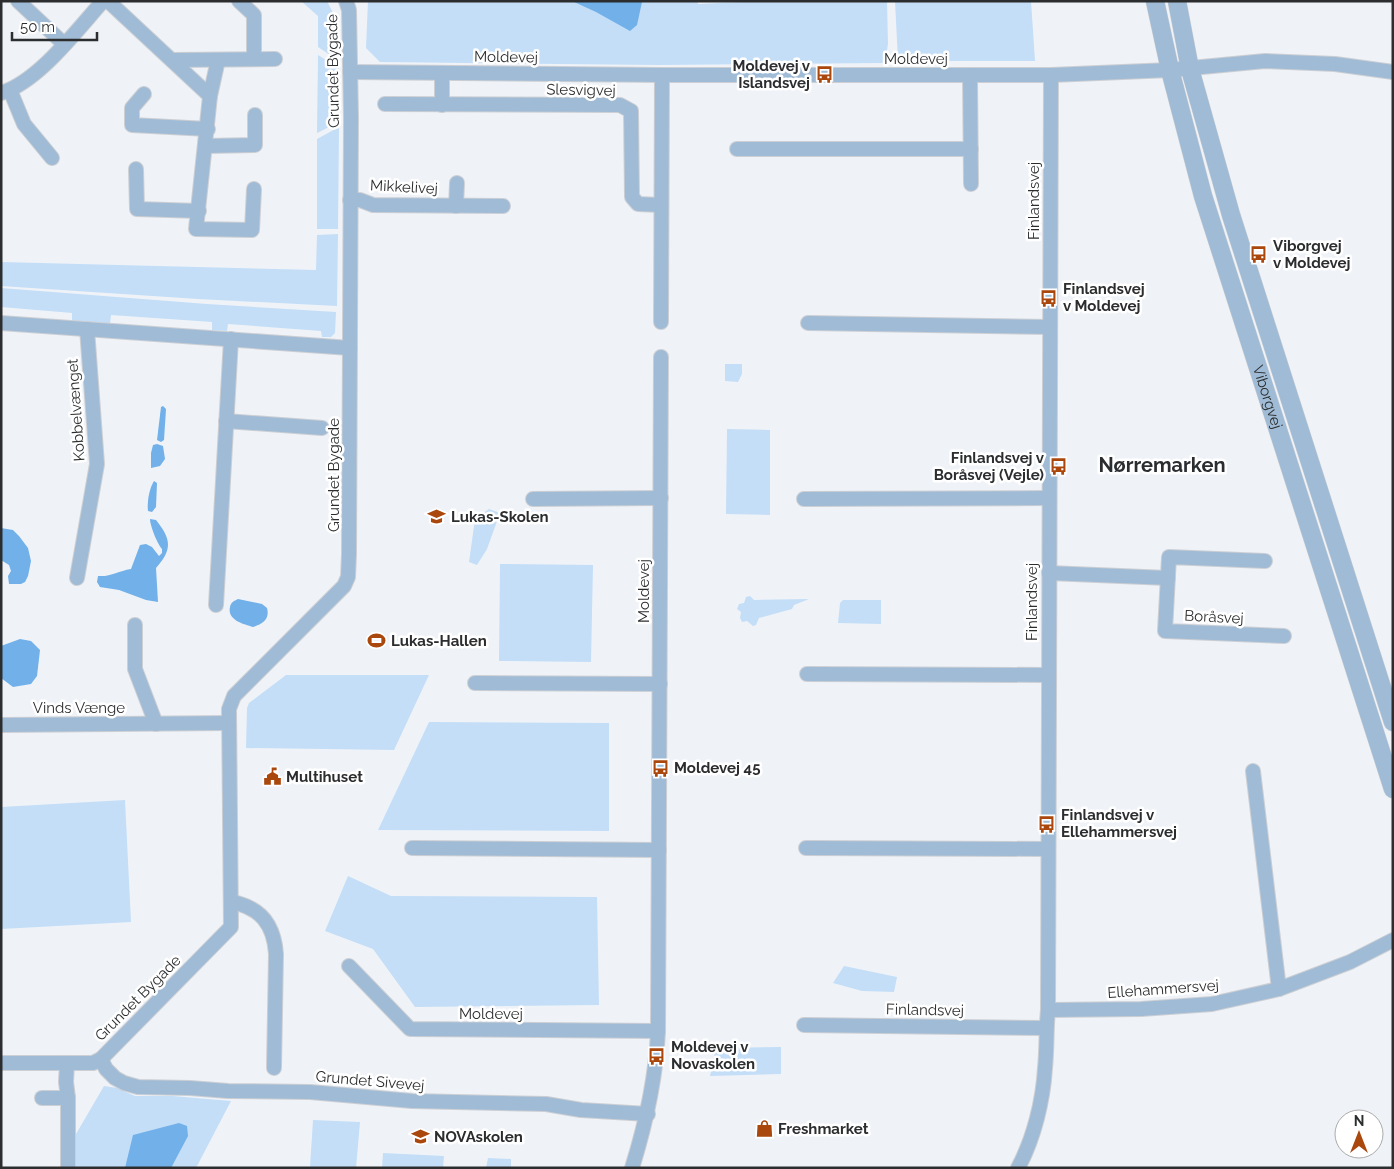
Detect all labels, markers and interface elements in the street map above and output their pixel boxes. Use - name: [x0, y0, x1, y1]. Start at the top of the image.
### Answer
- scale bar: [12, 10, 98, 42]
- street label: Grundet Bygade: [323, 14, 343, 128]
- text: 50 m: [20, 18, 55, 36]
- street label: Moldevej: [474, 47, 538, 67]
- street label: Moldevej: [884, 50, 948, 68]
- place label: Moldevej v Islandsvej: [733, 57, 811, 92]
- bus stop icon: Moldevej v Islandsvej: [814, 65, 834, 85]
- street label: Slesvigvej: [546, 80, 616, 100]
- street label: Finlandsvej: [1025, 162, 1043, 240]
- street label: Mikkelivej: [370, 176, 438, 198]
- place label: Viborgvej v Moldevej: [1273, 237, 1350, 272]
- bus stop icon: Viborgvej v Moldevej: [1249, 245, 1269, 265]
- place label: Finlandsvej v Moldevej: [1063, 280, 1145, 315]
- bus stop icon: Finlandsvej v Moldevej: [1039, 288, 1059, 308]
- street label: Kobbelvænget: [63, 358, 89, 462]
- street label: Viborgvej: [1249, 363, 1286, 431]
- street label: Grundet Bygade: [325, 418, 343, 532]
- place label: Finlandsvej v Boråsvej (Vejle): [934, 449, 1045, 484]
- district label: Nørremarken: [1098, 453, 1226, 477]
- bus stop icon: Finlandsvej v Boråsvej (Vejle): [1048, 457, 1068, 477]
- school or university icon: Lukas-Skolen: [427, 507, 447, 527]
- place label: Lukas-Skolen: [451, 508, 549, 526]
- street label: Moldevej: [635, 559, 653, 623]
- street label: Finlandsvej: [1023, 563, 1041, 641]
- street label: Boråsvej: [1184, 606, 1244, 628]
- sports icon: Lukas-Hallen: [367, 631, 387, 651]
- place label: Lukas-Hallen: [391, 632, 487, 650]
- street label: Vinds Vænge: [33, 699, 125, 717]
- bus stop icon: Moldevej 45: [650, 758, 670, 778]
- place label: Moldevej 45: [674, 759, 760, 777]
- public building icon: Multihuset: [262, 767, 282, 787]
- place label: Multihuset: [286, 768, 363, 786]
- place label: Finlandsvej v Ellehammersvej: [1061, 806, 1177, 841]
- bus stop icon: Finlandsvej v Ellehammersvej: [1037, 814, 1057, 834]
- street label: Grundet Bygade: [91, 951, 185, 1045]
- street label: Ellehammersvej: [1107, 976, 1219, 1002]
- street label: Finlandsvej: [886, 1000, 964, 1020]
- street label: Moldevej: [459, 1005, 523, 1023]
- place label: Moldevej v Novaskolen: [671, 1038, 755, 1073]
- bus stop icon: Moldevej v Novaskolen: [647, 1046, 667, 1066]
- street label: Grundet Sivevej: [315, 1067, 425, 1095]
- north arrow: [1334, 1109, 1384, 1159]
- text: N: [1354, 1113, 1364, 1129]
- shop icon: Freshmarket: [754, 1119, 774, 1139]
- place label: Freshmarket: [778, 1120, 869, 1138]
- school or university icon: NOVAskolen: [410, 1127, 430, 1147]
- place label: NOVAskolen: [434, 1128, 523, 1146]

